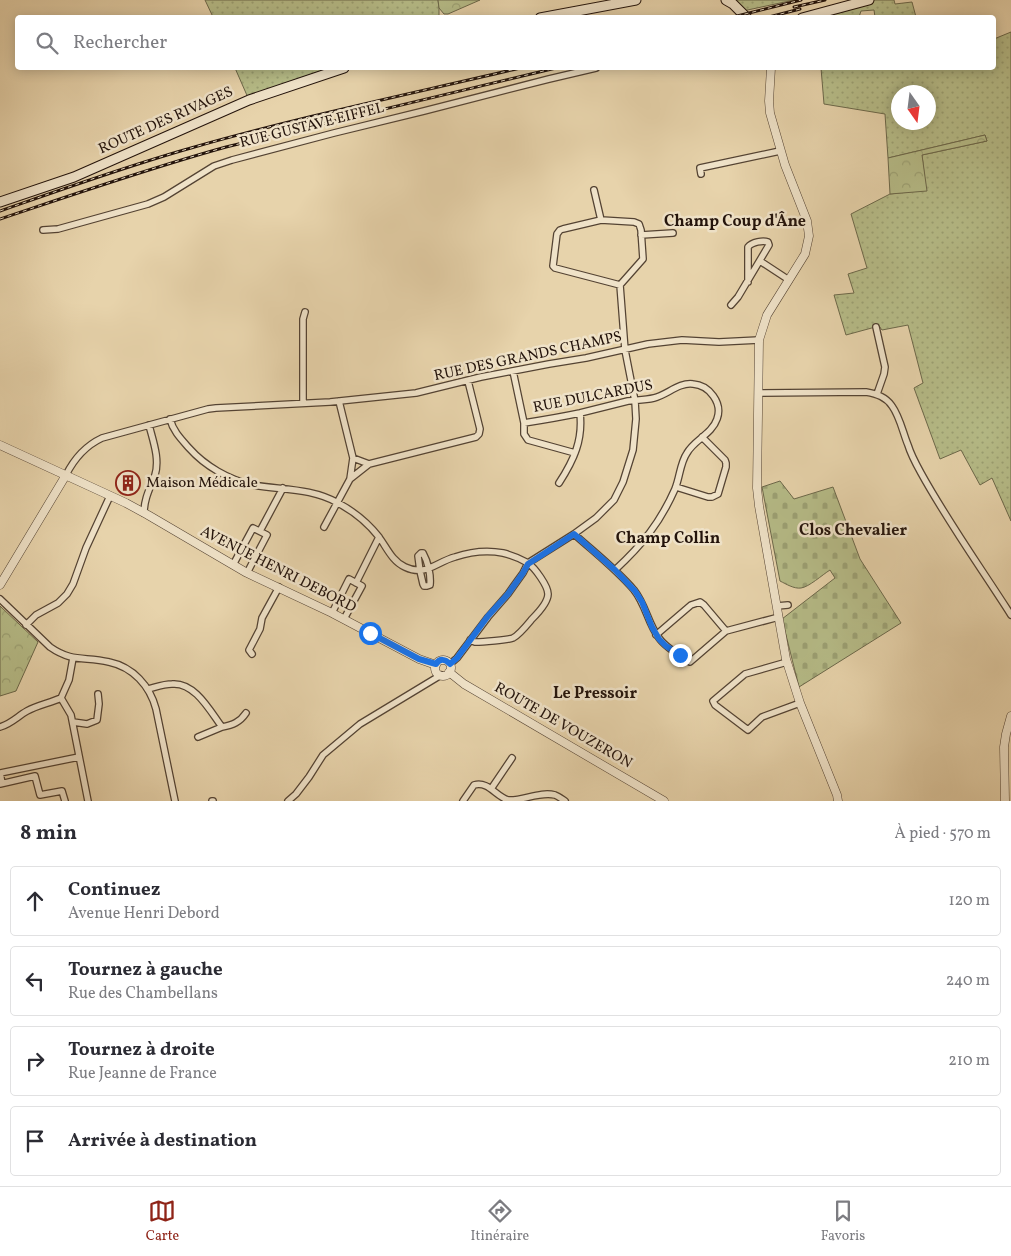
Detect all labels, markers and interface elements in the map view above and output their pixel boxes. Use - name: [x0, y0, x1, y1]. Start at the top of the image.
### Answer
- search box: [15, 15, 996, 70]
- icon: search: [33, 29, 61, 57]
- text: Rechercher: [73, 30, 167, 56]
- street label: ROUTE DES RIVAGES: [95, 82, 237, 160]
- north arrow: [891, 85, 936, 130]
- street label: RUE GUSTAVE EIFFEL: [238, 98, 387, 154]
- district label: Champ Coup d'Âne: [664, 211, 806, 233]
- street label: RUE DES GRANDS CHAMPS: [432, 327, 624, 387]
- street label: RUE DULCARDUS: [531, 375, 655, 419]
- building icon: Maison Médicale: [115, 470, 141, 496]
- place label: Maison Médicale: [146, 473, 258, 494]
- district label: Clos Chevalier: [799, 520, 907, 542]
- street label: AVENUE HENRI DEBORD: [196, 522, 360, 619]
- district label: Champ Collin: [616, 528, 721, 550]
- route start: [359, 622, 382, 645]
- route end: [669, 644, 692, 667]
- street label: ROUTE DE VOUZERON: [490, 678, 636, 774]
- district label: Le Pressoir: [553, 683, 637, 705]
- text: 8 min: [20, 819, 77, 848]
- text: À pied · 570 m: [895, 823, 991, 845]
- text: Continuez: [68, 877, 160, 903]
- icon: ahead: [21, 887, 49, 915]
- text: 120 m: [948, 890, 990, 912]
- text: Avenue Henri Debord: [68, 903, 220, 925]
- text: Tournez à gauche: [68, 957, 223, 983]
- icon: left: [21, 967, 49, 995]
- text: 240 m: [946, 970, 990, 992]
- text: Rue des Chambellans: [68, 983, 218, 1005]
- text: Tournez à droite: [68, 1037, 215, 1063]
- icon: right: [21, 1047, 49, 1075]
- text: 210 m: [948, 1050, 990, 1072]
- text: Rue Jeanne de France: [68, 1063, 217, 1085]
- icon: arrive: [21, 1127, 49, 1155]
- text: Arrivée à destination: [68, 1128, 257, 1154]
- tab: Carte: [146, 1197, 179, 1246]
- tab: Itinéraire: [471, 1197, 529, 1246]
- tab: Favoris: [821, 1197, 865, 1246]

